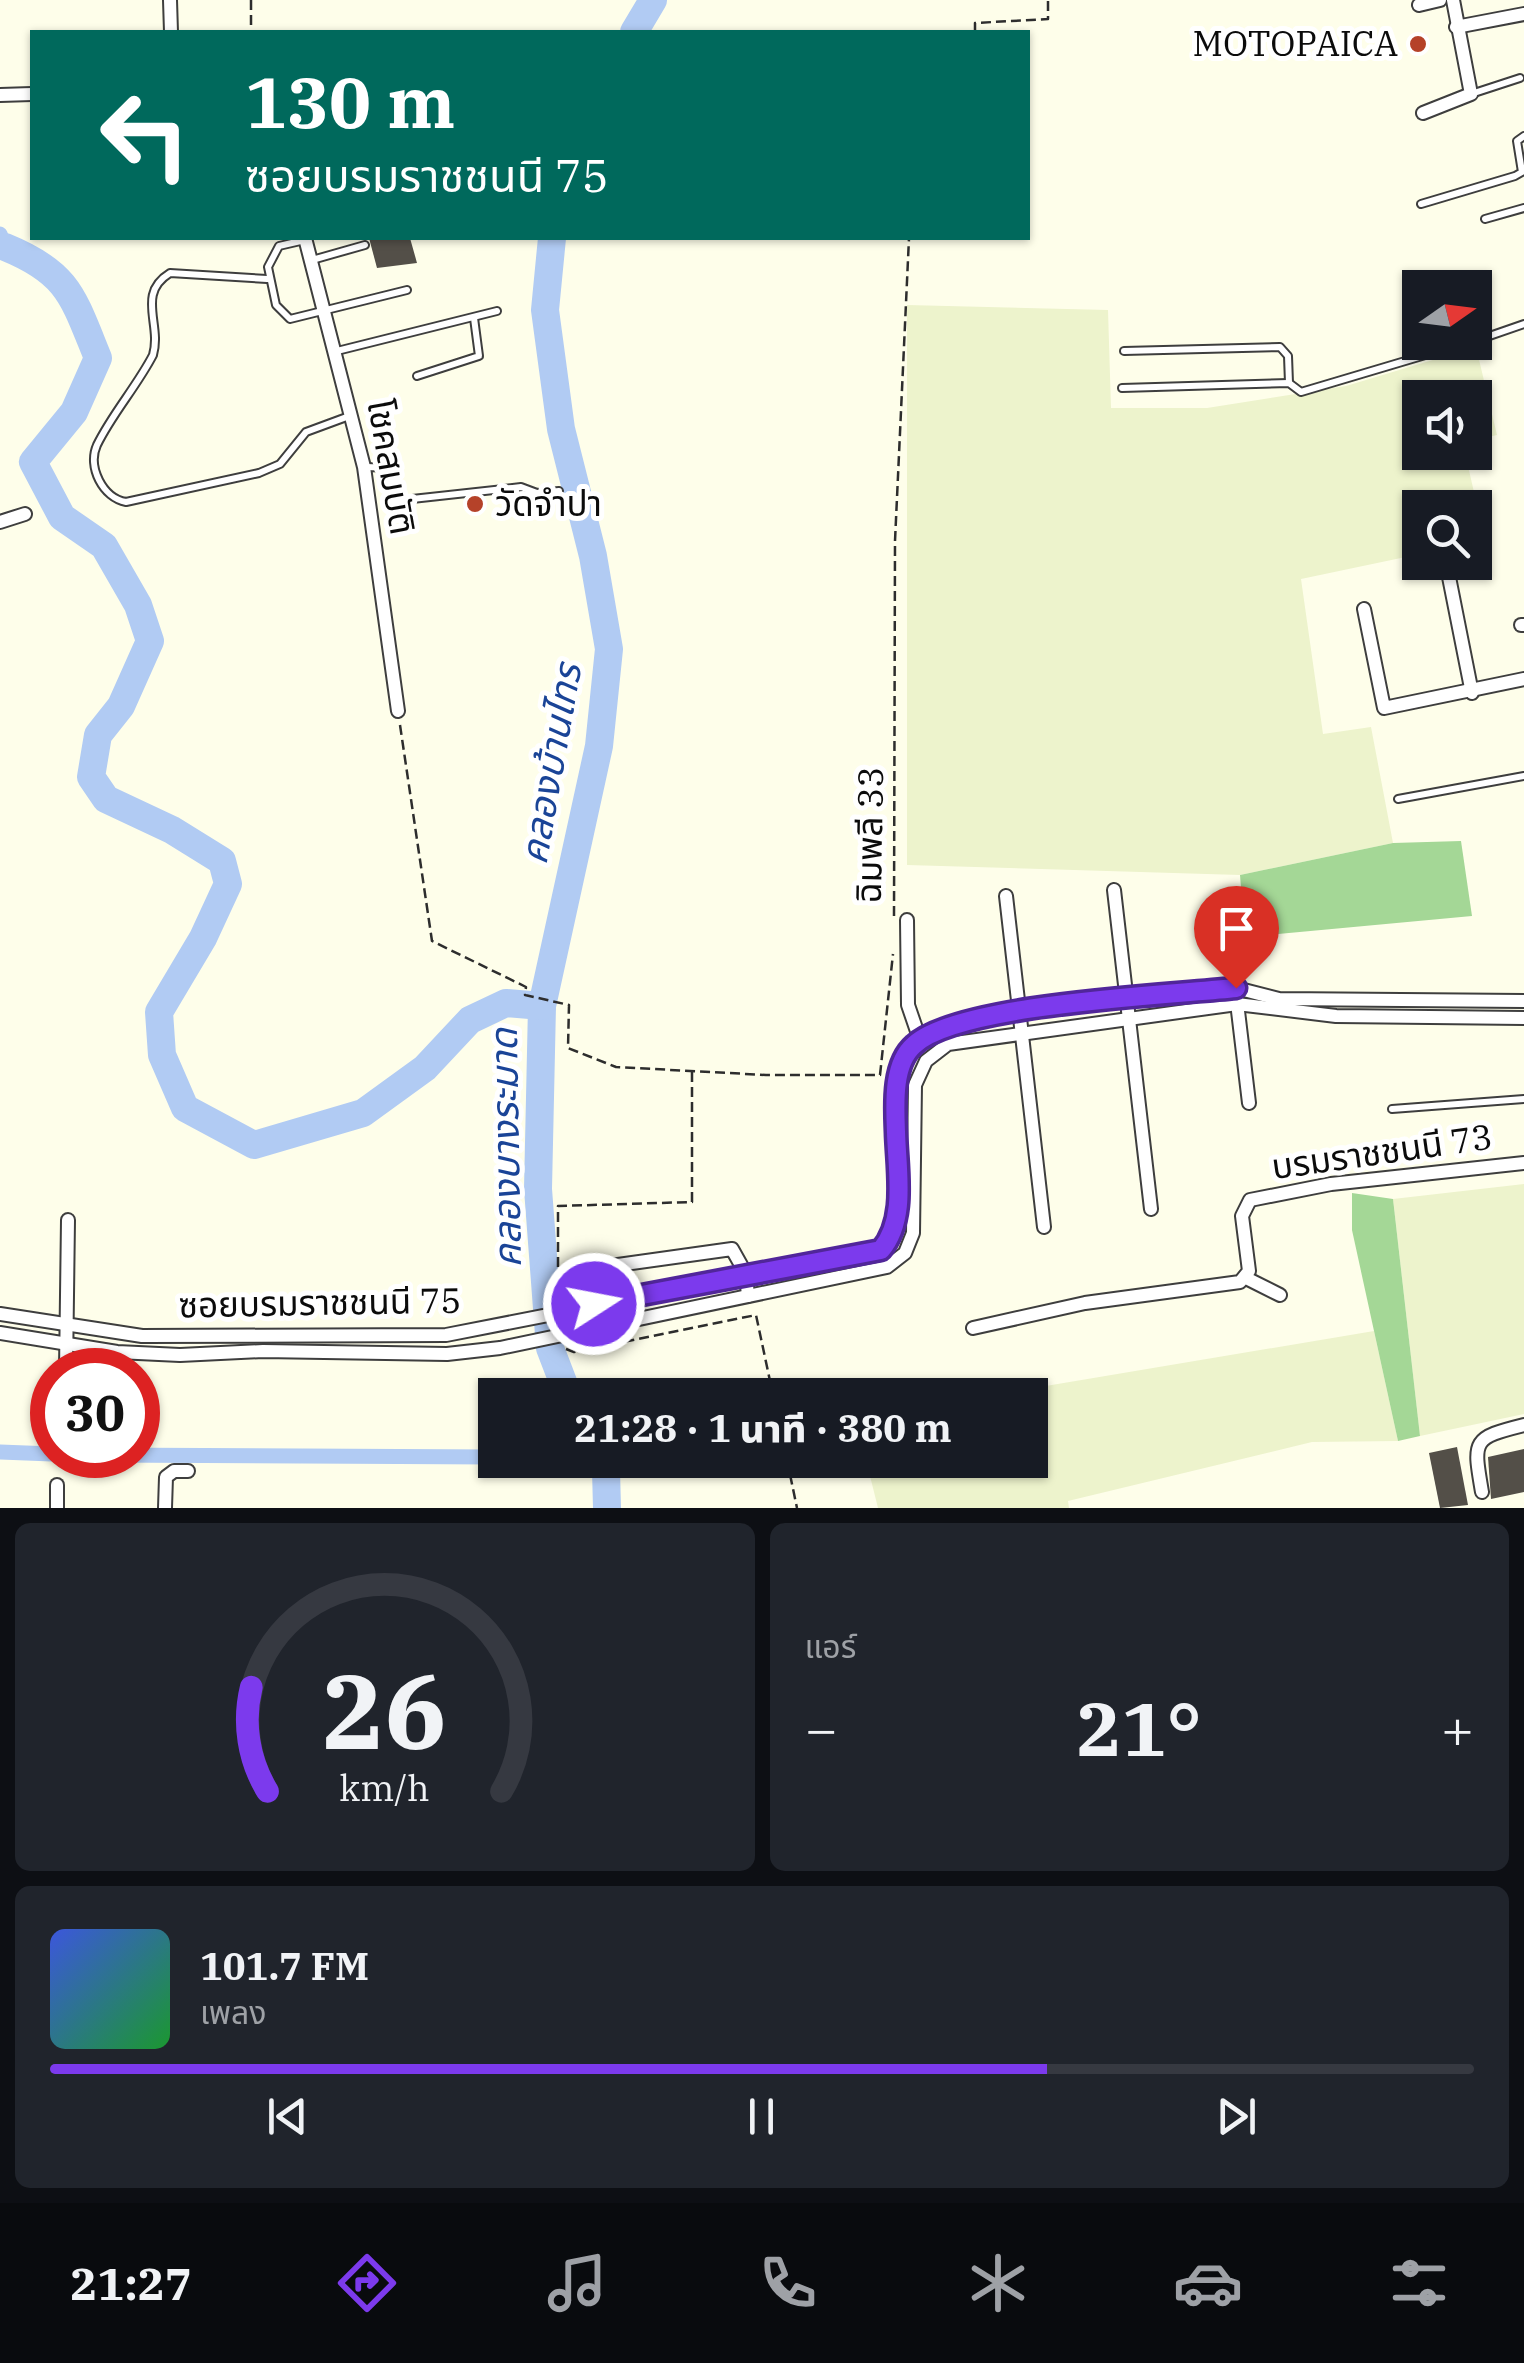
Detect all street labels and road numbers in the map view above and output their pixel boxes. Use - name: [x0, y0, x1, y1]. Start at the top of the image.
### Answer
- street label: โชคสมบัติ: [358, 396, 426, 538]
- street label: ฉิมพลี 33: [845, 766, 893, 904]
- street label: บรมราชชนนี 73: [1268, 1113, 1495, 1189]
- street label: ซอยบรมราชชนนี 75: [178, 1277, 462, 1327]

